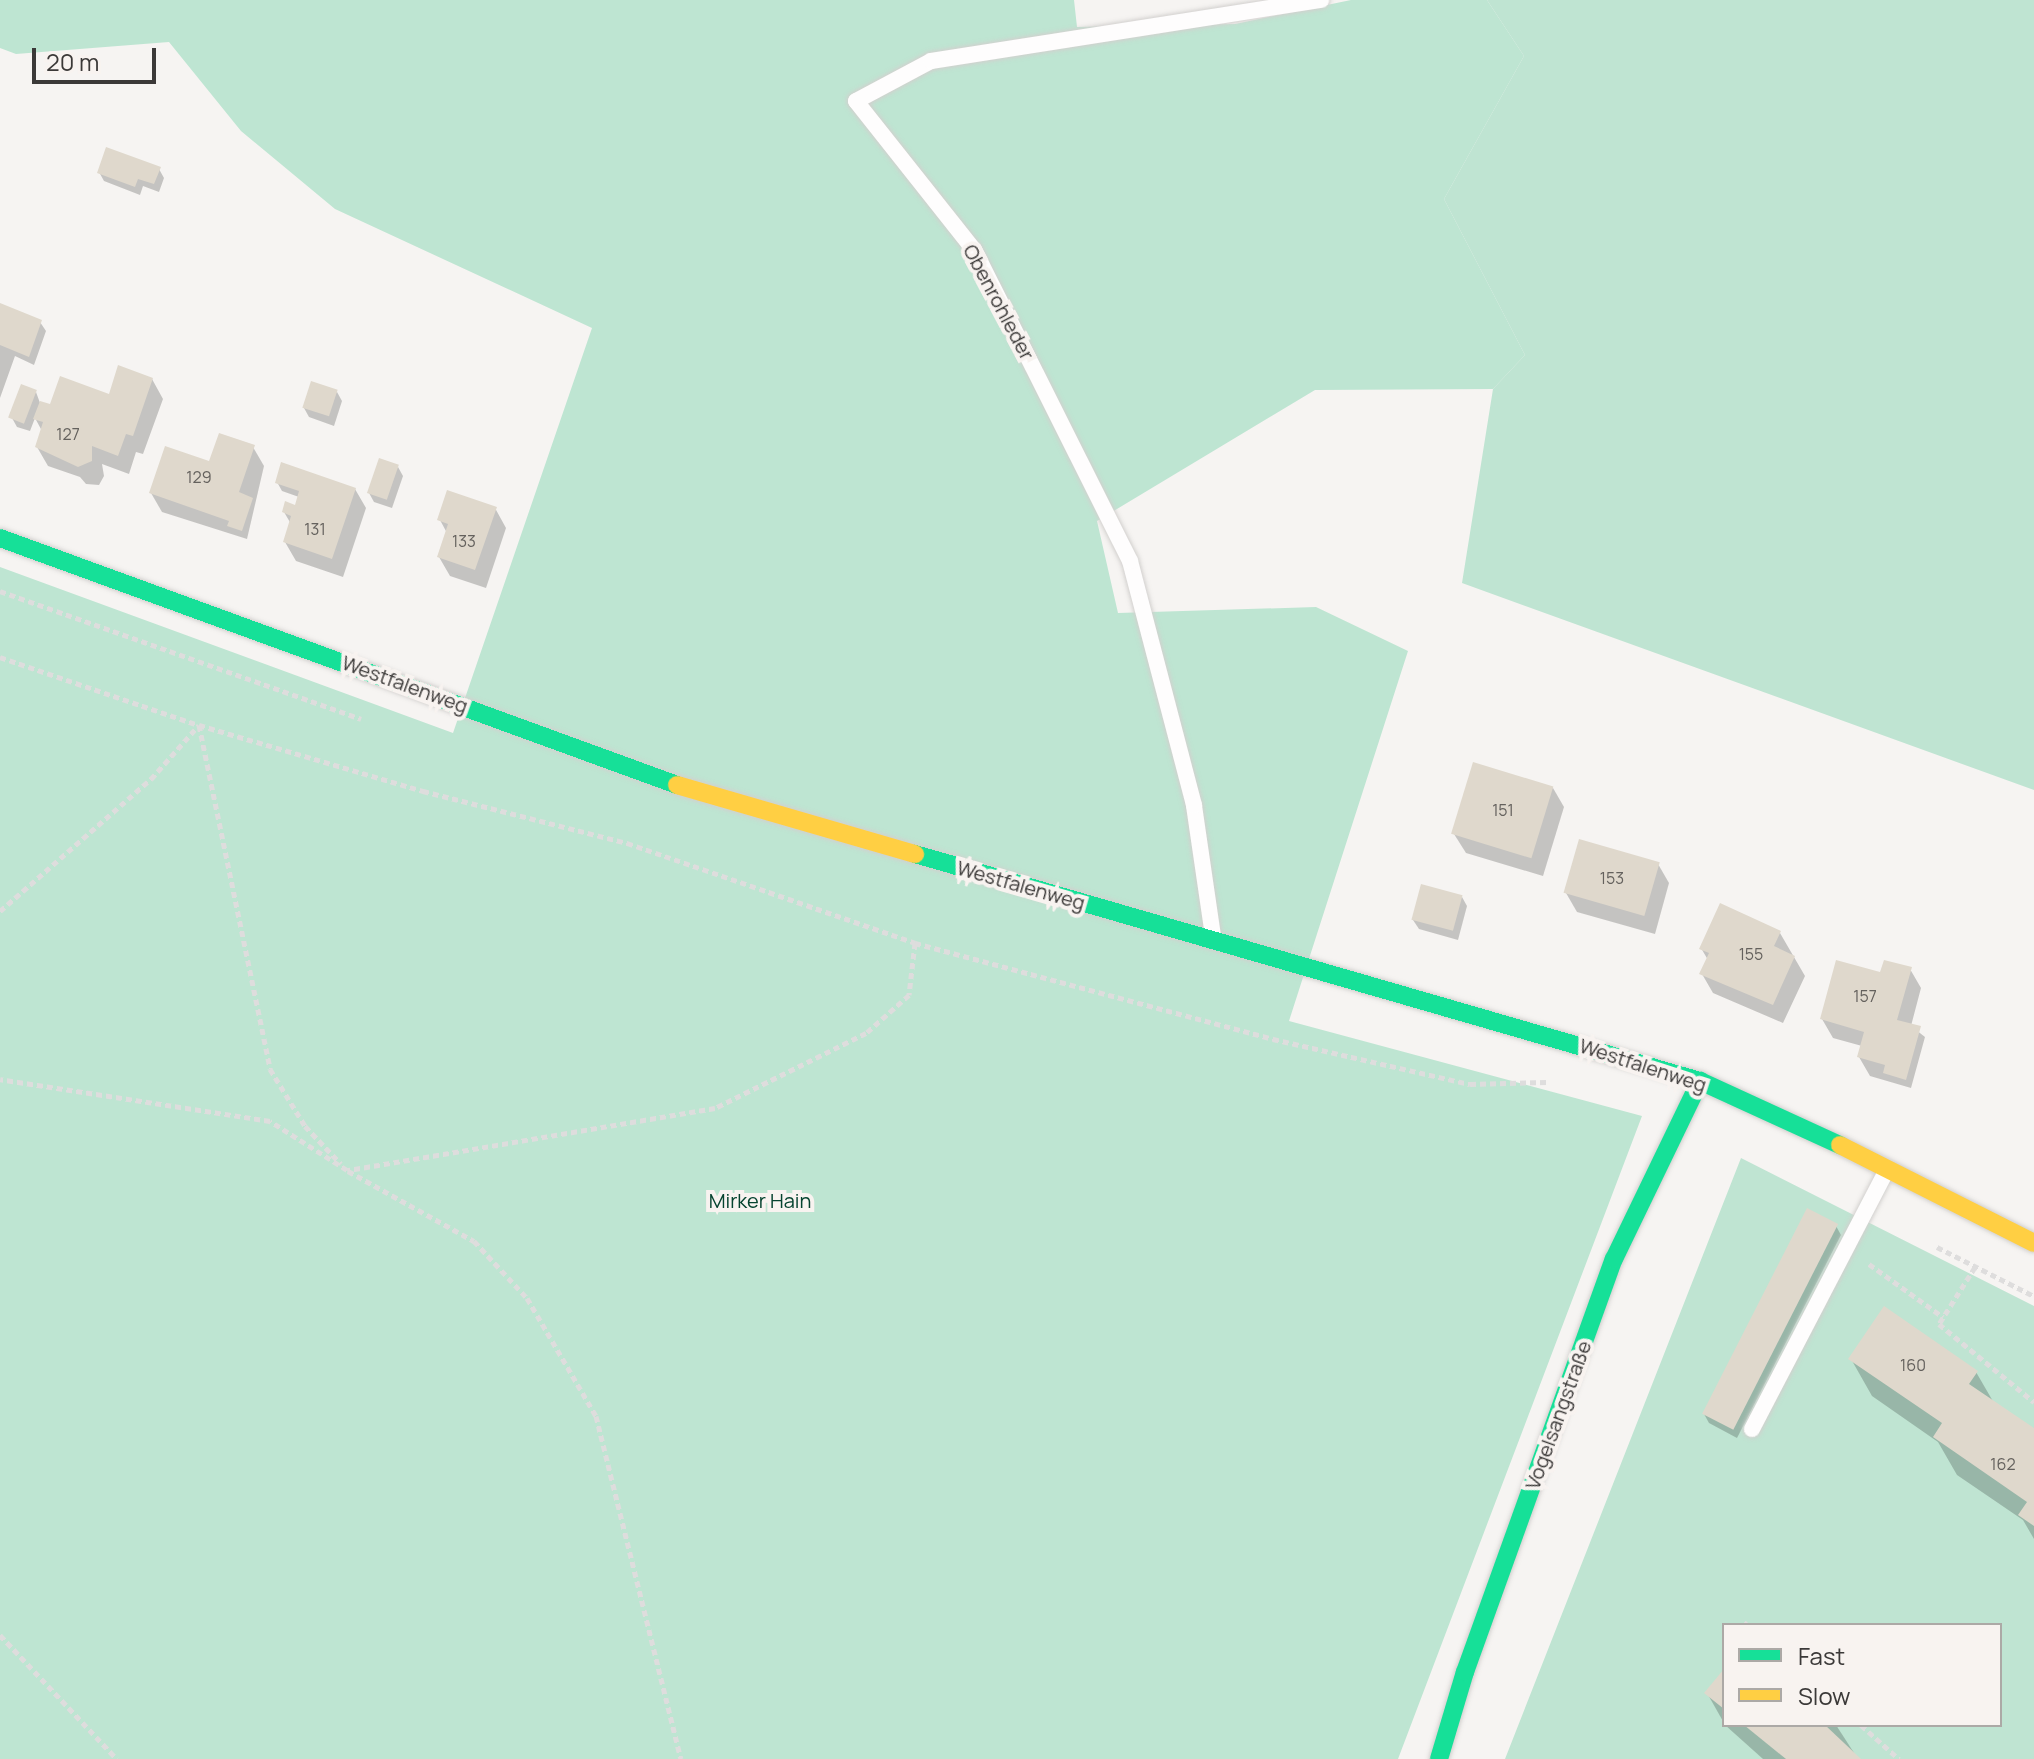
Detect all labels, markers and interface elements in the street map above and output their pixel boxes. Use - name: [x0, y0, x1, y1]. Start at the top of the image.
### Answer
- scale bar: [36, 32, 160, 82]
- text: 20 m: [46, 45, 99, 78]
- street label: Obenrohleder: [958, 240, 1040, 364]
- house number: 127: [56, 424, 80, 444]
- house number: 129: [186, 467, 212, 487]
- house number: 131: [304, 519, 326, 539]
- house number: 133: [452, 531, 476, 551]
- street label: Westfalenweg: [339, 650, 471, 718]
- house number: 151: [1492, 800, 1514, 820]
- street label: Westfalenweg: [954, 855, 1088, 915]
- house number: 153: [1600, 868, 1624, 888]
- house number: 155: [1739, 944, 1763, 964]
- house number: 157: [1853, 986, 1877, 1006]
- street label: Westfalenweg: [1577, 1033, 1709, 1097]
- park label: Mirker Hain: [709, 1188, 811, 1212]
- street label: Vogelsangstraße: [1520, 1337, 1596, 1493]
- house number: 160: [1900, 1355, 1926, 1375]
- house number: 162: [1990, 1454, 2016, 1474]
- legend: [1722, 1623, 2002, 1727]
- text: Fast: [1798, 1639, 1845, 1672]
- text: Slow: [1798, 1679, 1851, 1712]

